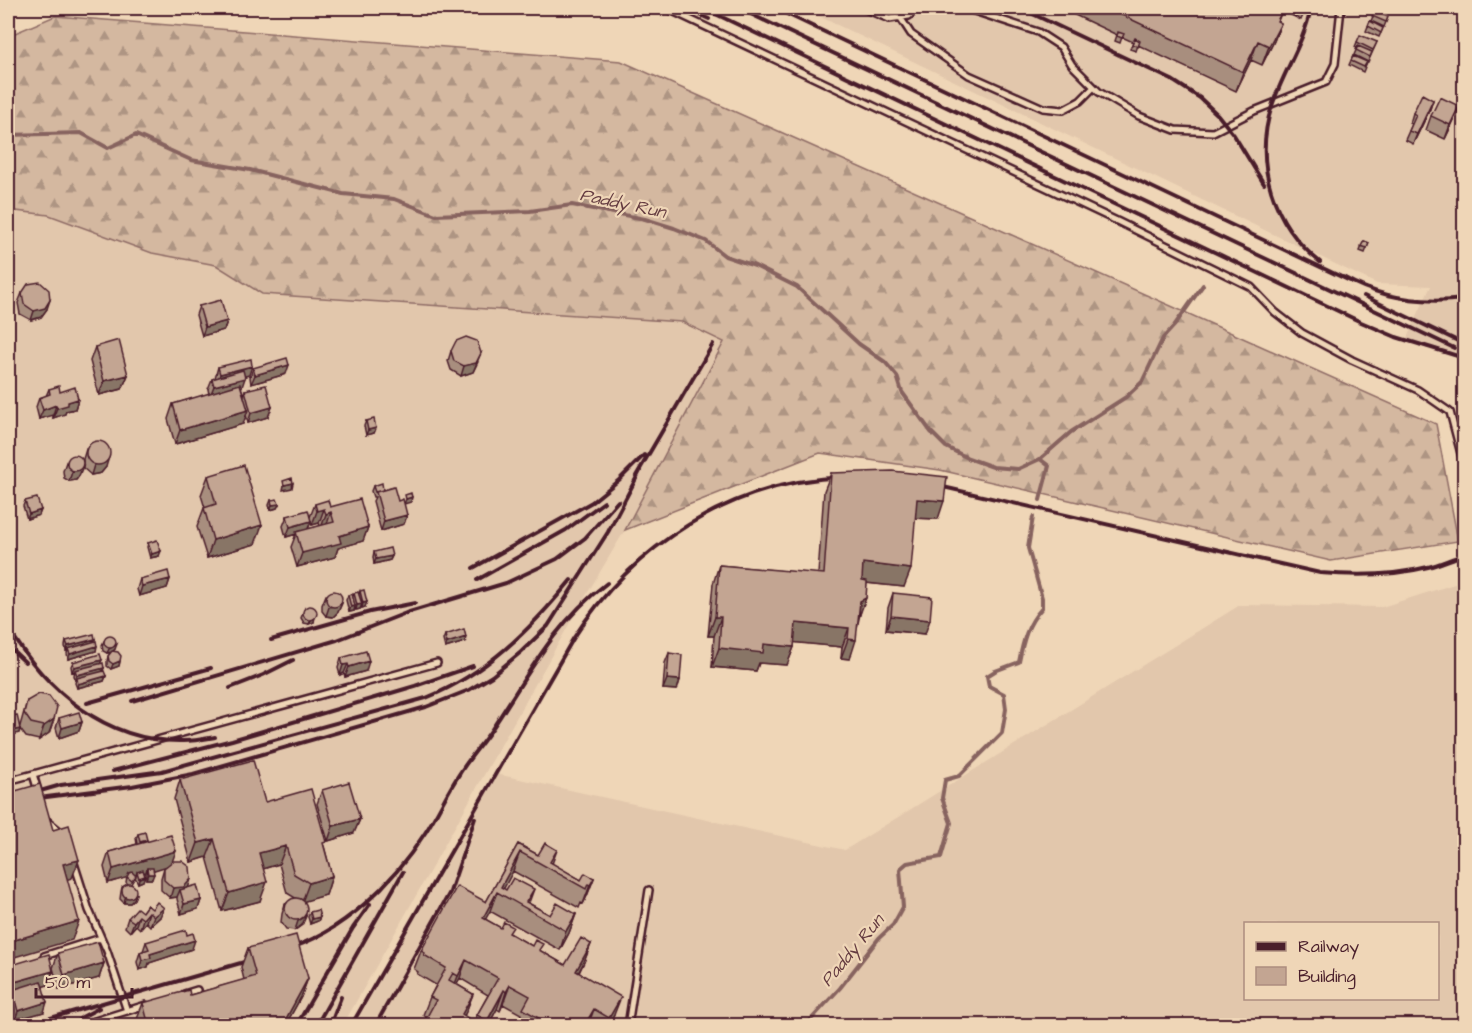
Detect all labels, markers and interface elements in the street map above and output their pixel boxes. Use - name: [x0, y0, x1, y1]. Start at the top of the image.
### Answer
- water label: Paddy Run: [577, 182, 670, 226]
- water label: Paddy Run: [815, 907, 892, 992]
- legend: [1244, 922, 1439, 1000]
- text: Railway: [1298, 934, 1359, 960]
- scale bar: [36, 961, 132, 999]
- text: Building: [1298, 964, 1356, 990]
- text: 50 m: [45, 970, 90, 995]

